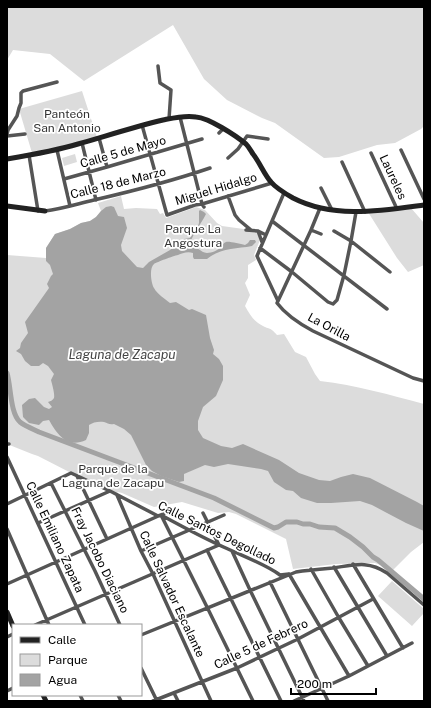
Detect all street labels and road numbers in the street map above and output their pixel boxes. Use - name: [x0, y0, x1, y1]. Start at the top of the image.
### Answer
- street label: Calle 5 de Mayo: [78, 133, 168, 171]
- street label: Laureles: [377, 152, 409, 202]
- street label: Calle 18 de Marzo: [69, 164, 167, 202]
- street label: Miguel Hidalgo: [173, 170, 259, 208]
- street label: La Orilla: [305, 310, 353, 344]
- street label: Calle Emiliano Zapata: [23, 479, 87, 595]
- street label: Calle Santos Degollado: [156, 498, 278, 568]
- street label: Fray Jacobo Diaciano: [68, 505, 132, 616]
- street label: Calle Salvador Escalante: [136, 528, 208, 660]
- street label: Calle 5 de Febrero: [212, 616, 310, 672]

